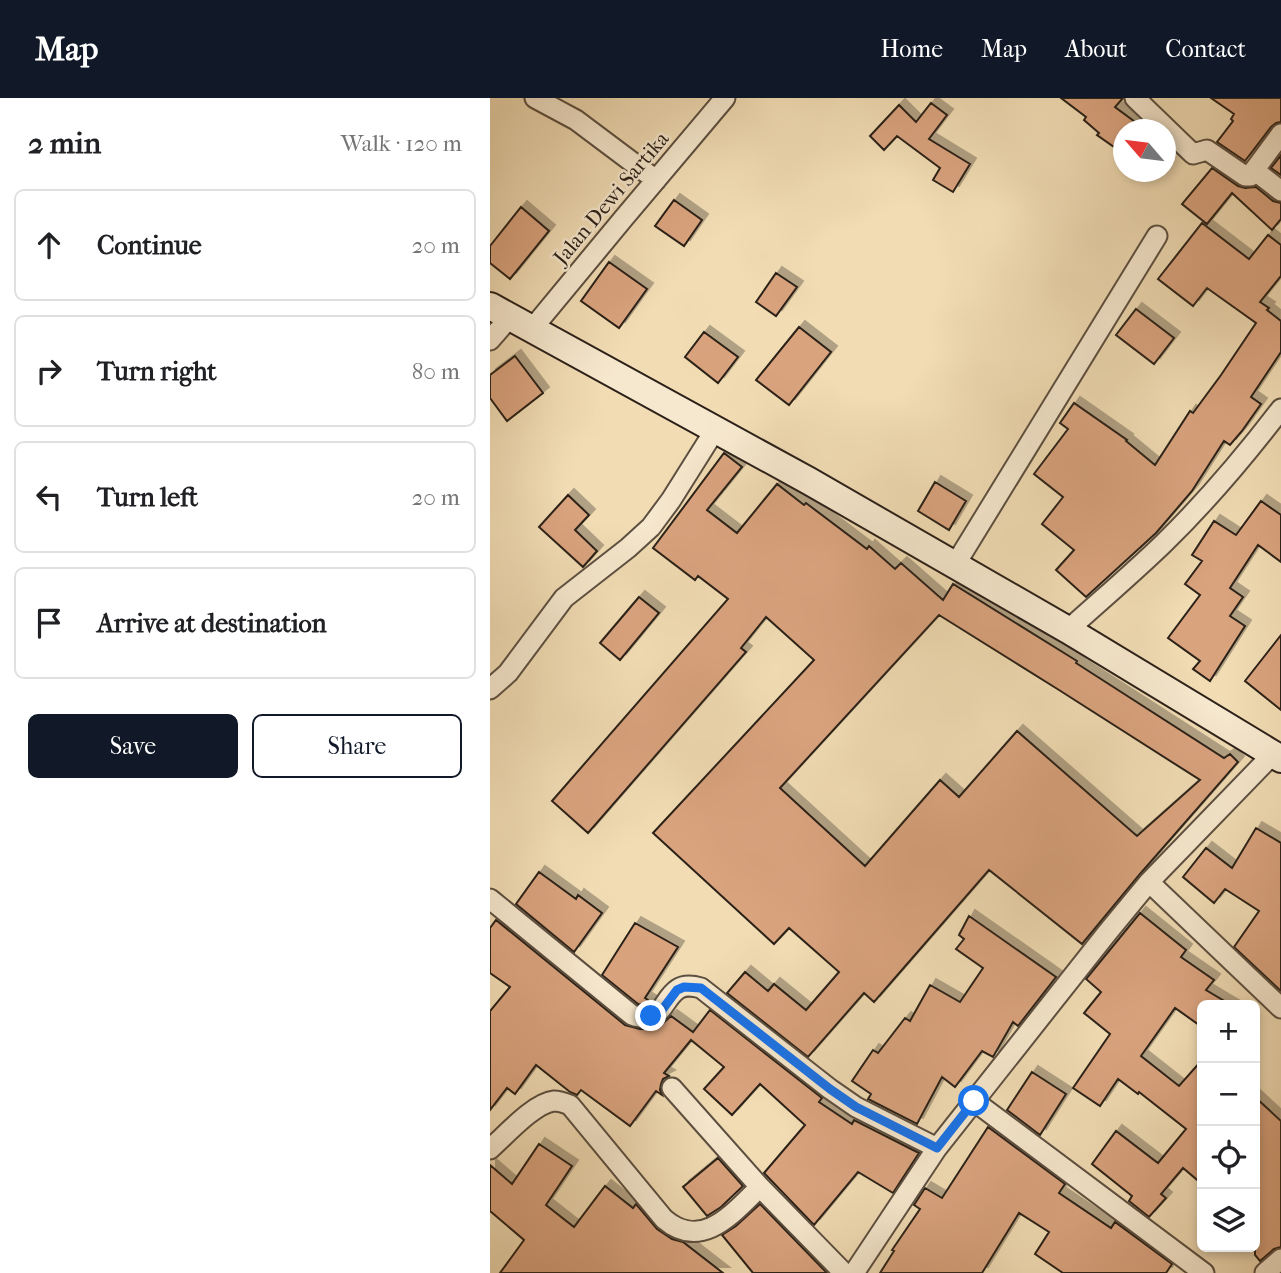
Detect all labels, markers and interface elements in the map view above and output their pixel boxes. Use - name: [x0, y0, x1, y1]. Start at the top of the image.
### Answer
- text: Map: [35, 30, 98, 69]
- text: Home: [881, 35, 943, 63]
- text: Map: [981, 35, 1027, 63]
- text: About: [1065, 35, 1127, 63]
- text: Contact: [1165, 35, 1246, 63]
- north arrow: [1113, 119, 1176, 182]
- text: 2 min: [28, 126, 101, 161]
- street label: Jalan Dewi Sartika: [547, 127, 674, 271]
- text: Walk · 120 m: [341, 130, 462, 157]
- icon: ahead: [30, 226, 68, 264]
- text: Continue: [97, 230, 202, 261]
- text: 20 m: [411, 232, 460, 259]
- icon: right: [30, 352, 68, 390]
- text: Turn right: [97, 356, 217, 387]
- text: 80 m: [412, 358, 460, 385]
- icon: left: [30, 478, 68, 516]
- text: Turn left: [97, 482, 198, 513]
- text: 20 m: [411, 484, 460, 511]
- icon: arrive: [30, 604, 68, 642]
- text: Arrive at destination: [97, 608, 327, 639]
- button: Save: [28, 714, 238, 778]
- button: Share: [252, 714, 462, 778]
- route end: [635, 1000, 666, 1031]
- map controls: [1197, 1000, 1260, 1252]
- button: +: [1197, 1000, 1260, 1063]
- button: −: [1197, 1063, 1260, 1126]
- route start: [958, 1085, 989, 1116]
- button: locate: [1197, 1126, 1260, 1189]
- button: layers: [1197, 1189, 1260, 1252]

